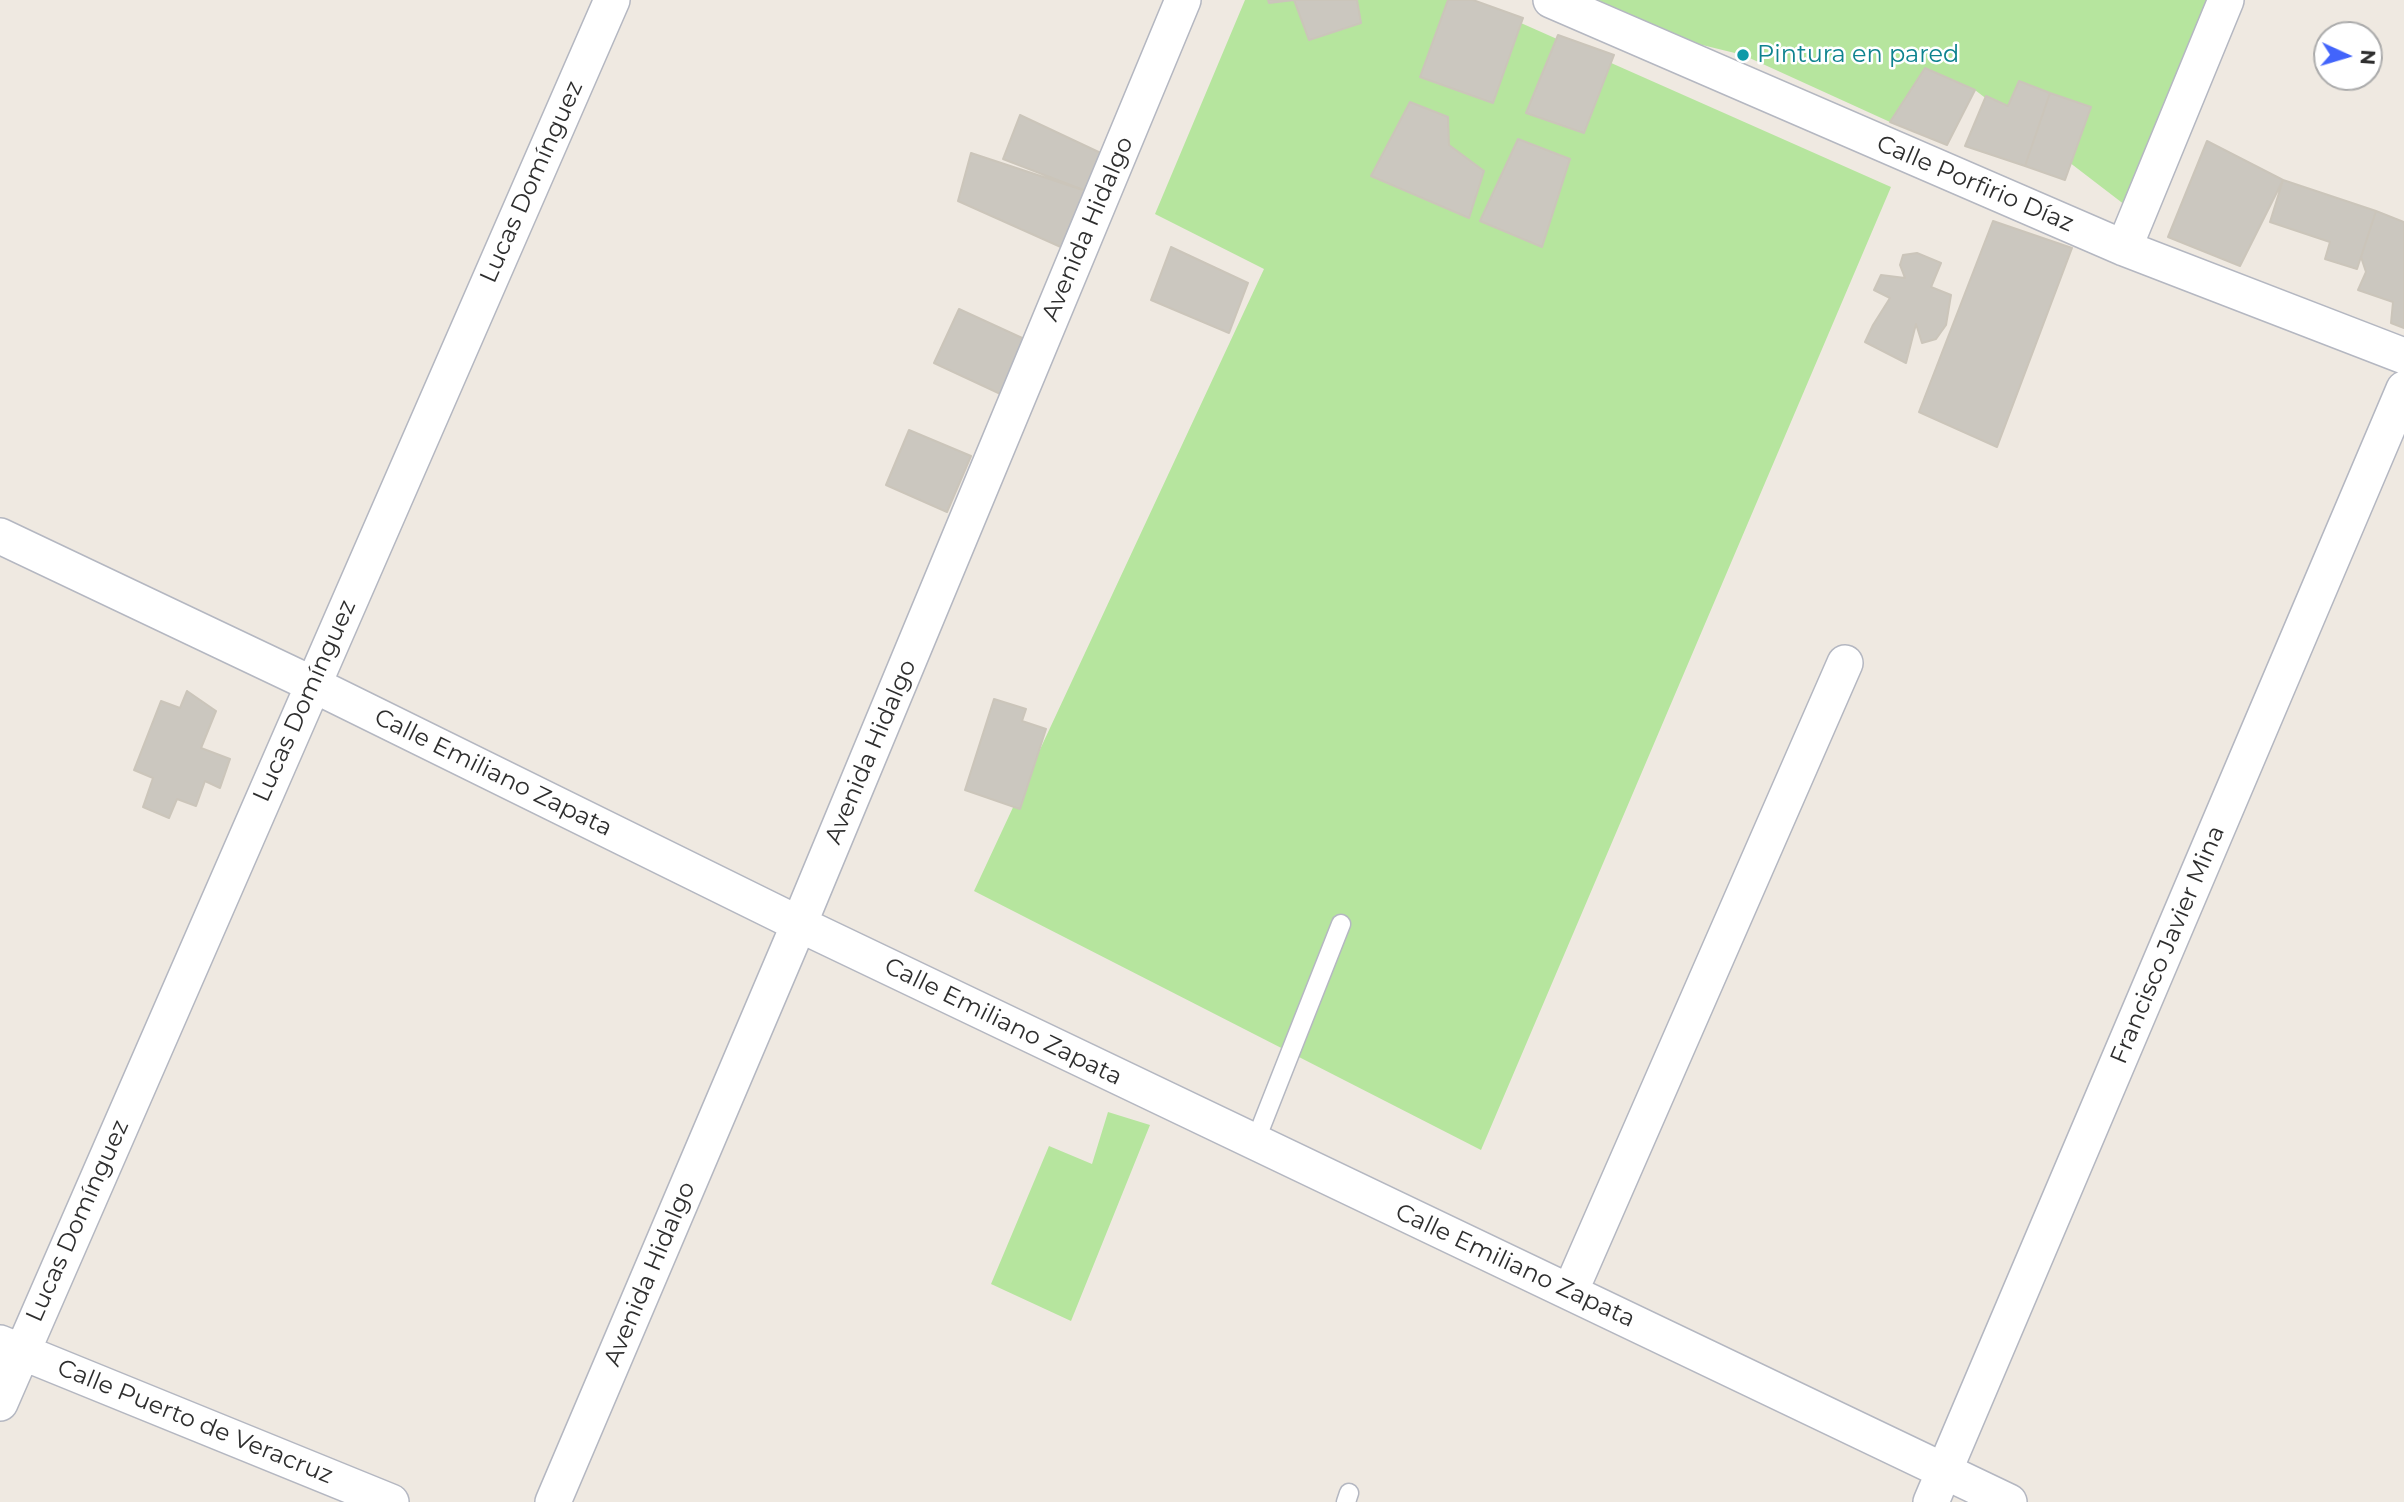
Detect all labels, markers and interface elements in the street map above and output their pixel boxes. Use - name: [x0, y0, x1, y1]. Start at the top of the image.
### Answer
- north arrow: [2313, 21, 2383, 91]
- place label: Pintura en pared: [1757, 41, 1959, 69]
- marker: Pintura en pared: [1735, 47, 1751, 63]
- text: N: [2355, 49, 2379, 66]
- street label: Lucas Domínguez: [475, 77, 589, 287]
- street label: Calle Porfirio Díaz: [1872, 129, 2078, 239]
- street label: Avenida Hidalgo: [1036, 132, 1140, 326]
- street label: Lucas Domínguez: [248, 596, 362, 806]
- street label: Avenida Hidalgo: [819, 655, 923, 849]
- street label: Calle Emiliano Zapata: [369, 703, 617, 843]
- street label: Francisco Javier Mina: [2105, 822, 2231, 1068]
- street label: Calle Emiliano Zapata: [879, 952, 1127, 1092]
- street label: Lucas Domínguez: [21, 1116, 135, 1326]
- street label: Avenida Hidalgo: [598, 1177, 702, 1371]
- street label: Calle Emiliano Zapata: [1391, 1198, 1639, 1334]
- street label: Calle Puerto de Veracruz: [53, 1353, 337, 1491]

